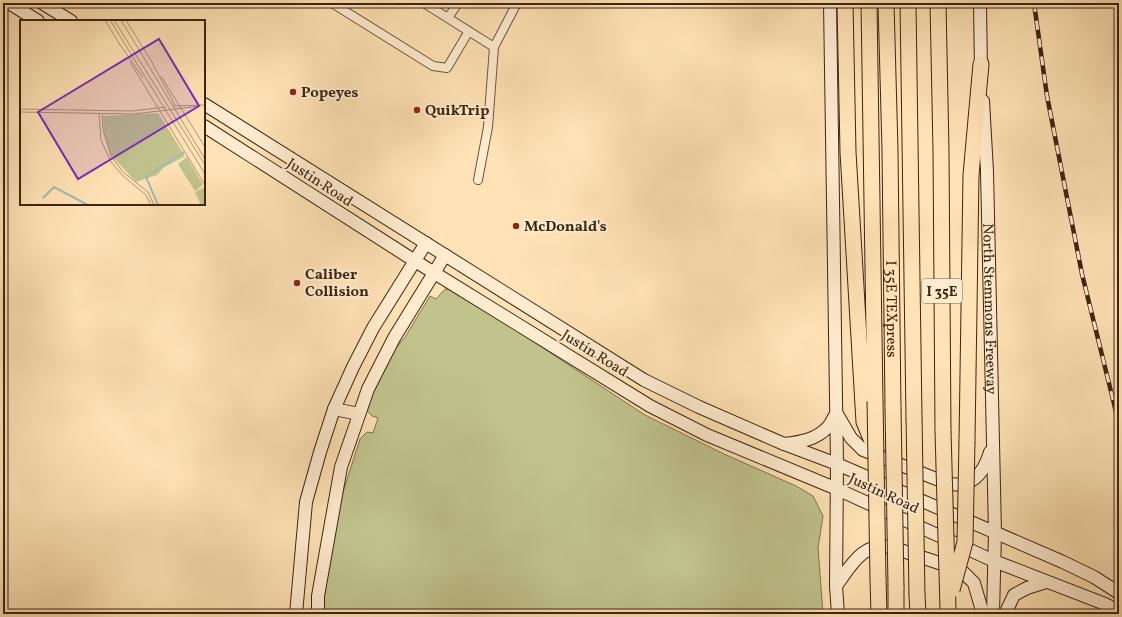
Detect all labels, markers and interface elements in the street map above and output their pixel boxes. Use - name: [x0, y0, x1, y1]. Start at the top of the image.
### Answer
- inset map: [20, 20, 205, 205]
- place label: Popeyes: [301, 83, 359, 104]
- marker: Popeyes: [288, 87, 298, 97]
- place label: QuikTrip: [425, 101, 489, 122]
- marker: QuikTrip: [412, 105, 422, 115]
- street label: Justin Road: [282, 154, 357, 213]
- place label: McDonald's: [524, 217, 607, 238]
- marker: McDonald's: [511, 221, 521, 231]
- street label: North Stemmons Freeway: [976, 223, 1001, 395]
- street label: I 35E TEXpress: [879, 260, 901, 358]
- place label: Caliber Collision: [305, 265, 369, 303]
- marker: Caliber Collision: [292, 278, 302, 288]
- road number: I 35E: [922, 279, 962, 303]
- street label: Justin Road: [557, 325, 632, 383]
- street label: Justin Road: [845, 469, 922, 520]

